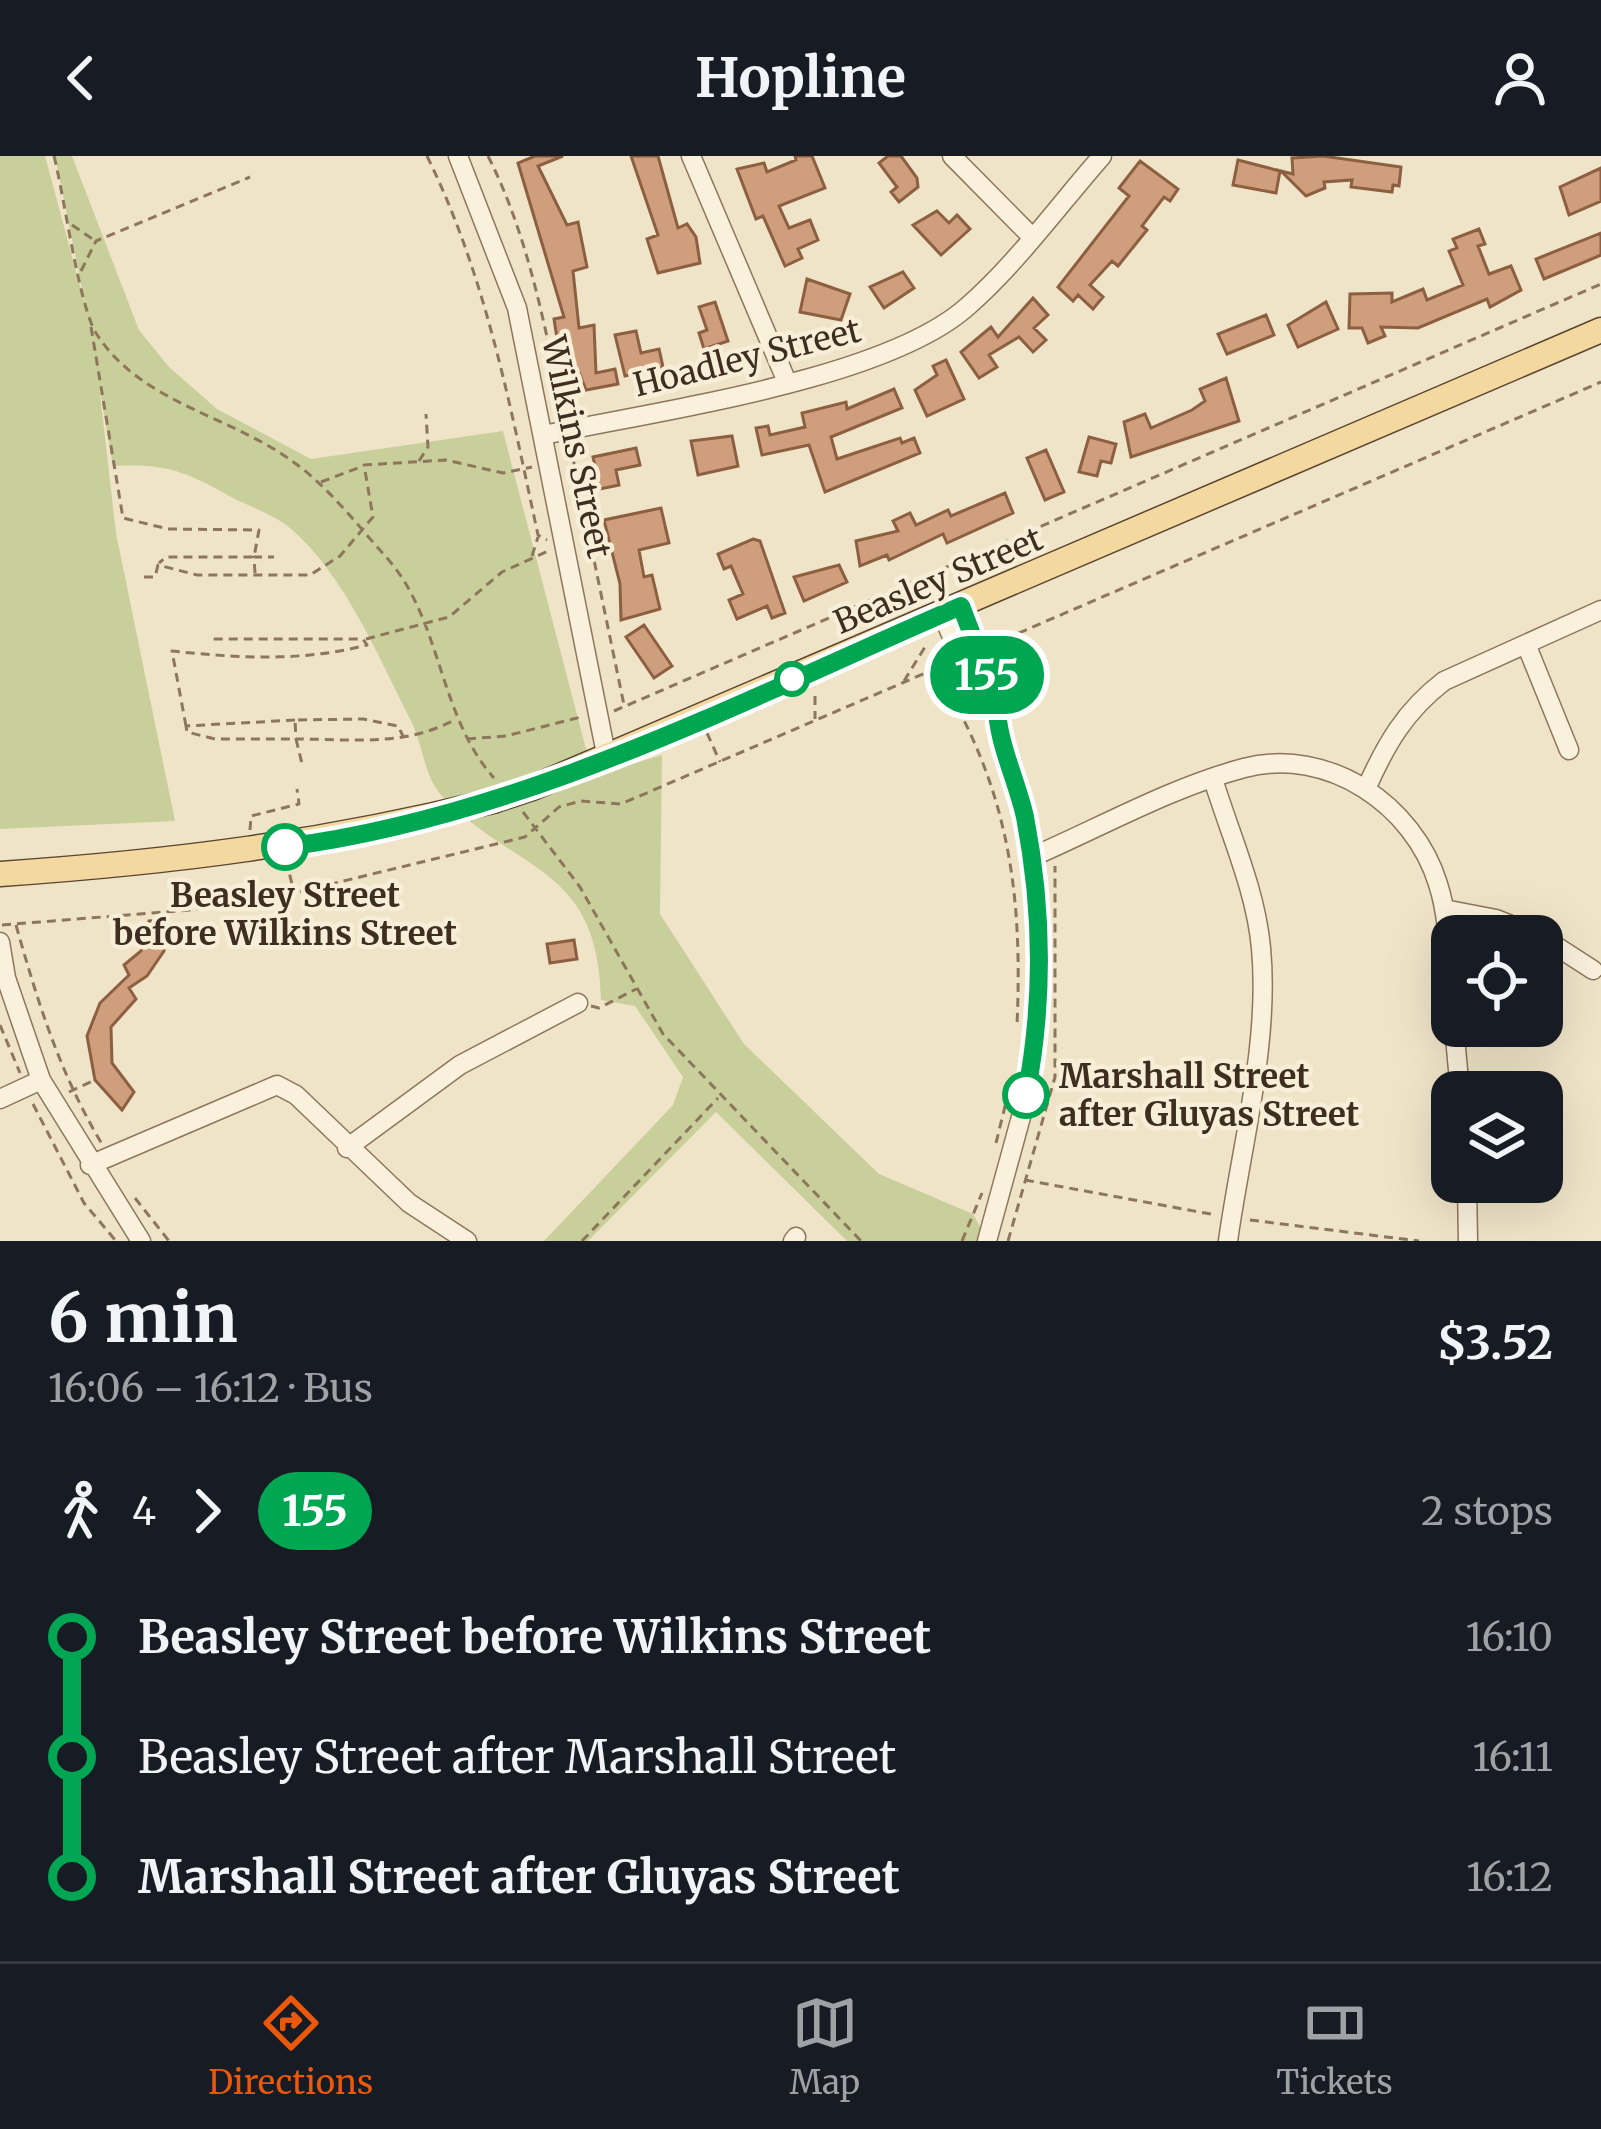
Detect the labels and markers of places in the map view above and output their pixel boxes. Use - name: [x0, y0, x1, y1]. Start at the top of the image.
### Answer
- unlabelled marker: [776, 663, 808, 695]
- marker: Beasley Street before Wilkins Street: [263, 825, 307, 869]
- place label: Beasley Street before Wilkins Street: [113, 875, 457, 954]
- place label: Marshall Street after Gluyas Street: [1059, 1056, 1359, 1135]
- marker: Marshall Street after Gluyas Street: [1004, 1073, 1048, 1117]

